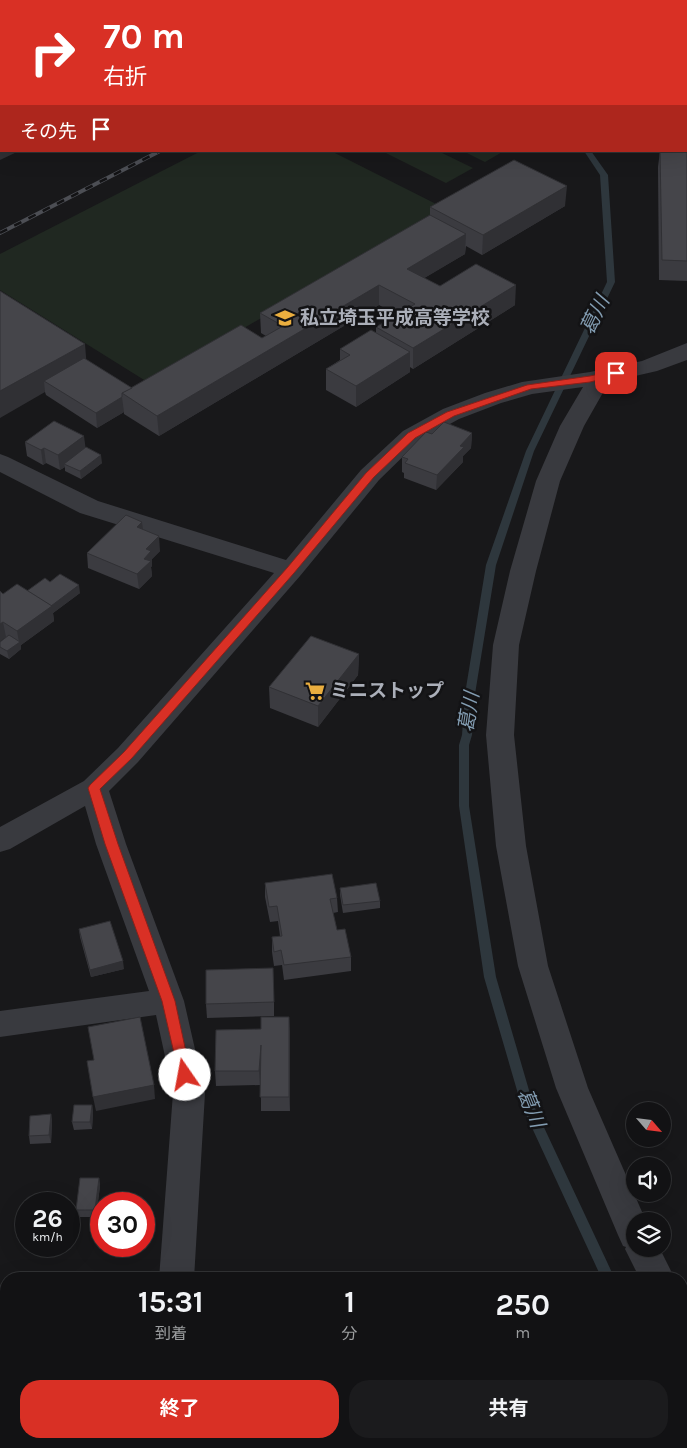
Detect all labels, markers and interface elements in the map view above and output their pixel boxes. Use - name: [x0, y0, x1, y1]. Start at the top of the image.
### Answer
- text: 70 m: [103, 16, 185, 57]
- icon: right: [20, 20, 85, 85]
- text: 右折: [103, 64, 147, 90]
- icon: arrive: [87, 115, 115, 143]
- text: その先: [20, 121, 77, 143]
- water label: 葛川: [576, 290, 615, 338]
- school or university icon: 私立埼玉平成高等学校: [274, 307, 296, 329]
- place label: 私立埼玉平成高等学校: [300, 307, 490, 329]
- pin: [595, 352, 637, 394]
- icon: arrive: [602, 359, 630, 387]
- supermarket icon: ミニストップ: [304, 680, 326, 702]
- place label: ミニストップ: [330, 680, 444, 702]
- water label: 葛川: [455, 688, 484, 734]
- position arrow: [158, 1048, 210, 1100]
- water label: 葛川: [513, 1085, 550, 1133]
- north arrow: [626, 1102, 671, 1148]
- map controls: [626, 1102, 671, 1257]
- button: sound: [626, 1157, 671, 1202]
- speed limit sign: 30: [90, 1192, 155, 1257]
- text: 26: [32, 1204, 63, 1233]
- button: layers: [626, 1212, 671, 1257]
- text: km/h: [32, 1230, 63, 1244]
- text: 15:31: [138, 1284, 204, 1320]
- text: 1: [344, 1284, 355, 1320]
- text: 250: [495, 1287, 550, 1323]
- text: m: [515, 1323, 530, 1342]
- text: 到着: [155, 1324, 187, 1343]
- text: 分: [341, 1324, 358, 1343]
- button: 終了: [20, 1380, 339, 1438]
- button: 共有: [349, 1380, 668, 1438]

